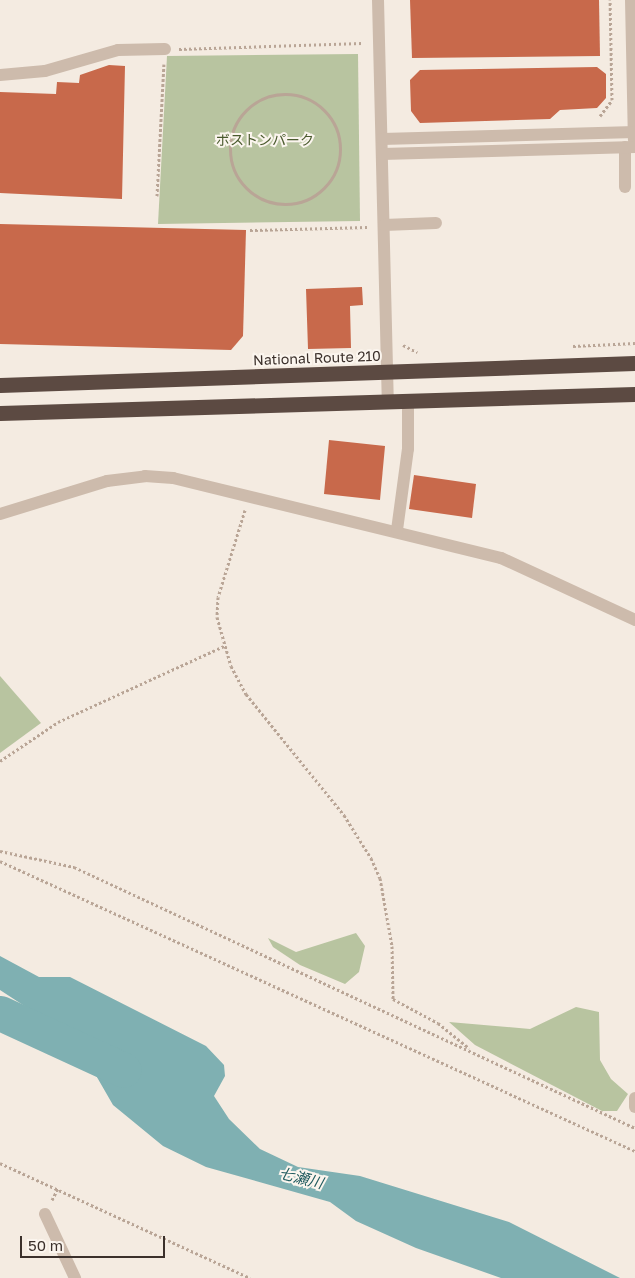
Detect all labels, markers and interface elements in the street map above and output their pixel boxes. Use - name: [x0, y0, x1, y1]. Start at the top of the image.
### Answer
- park label: ボストンパーク: [216, 132, 314, 148]
- street label: National Route 210: [253, 347, 381, 369]
- water label: 七瀬川: [277, 1164, 325, 1192]
- scale bar: [22, 1226, 168, 1258]
- text: 50 m: [28, 1236, 63, 1254]

